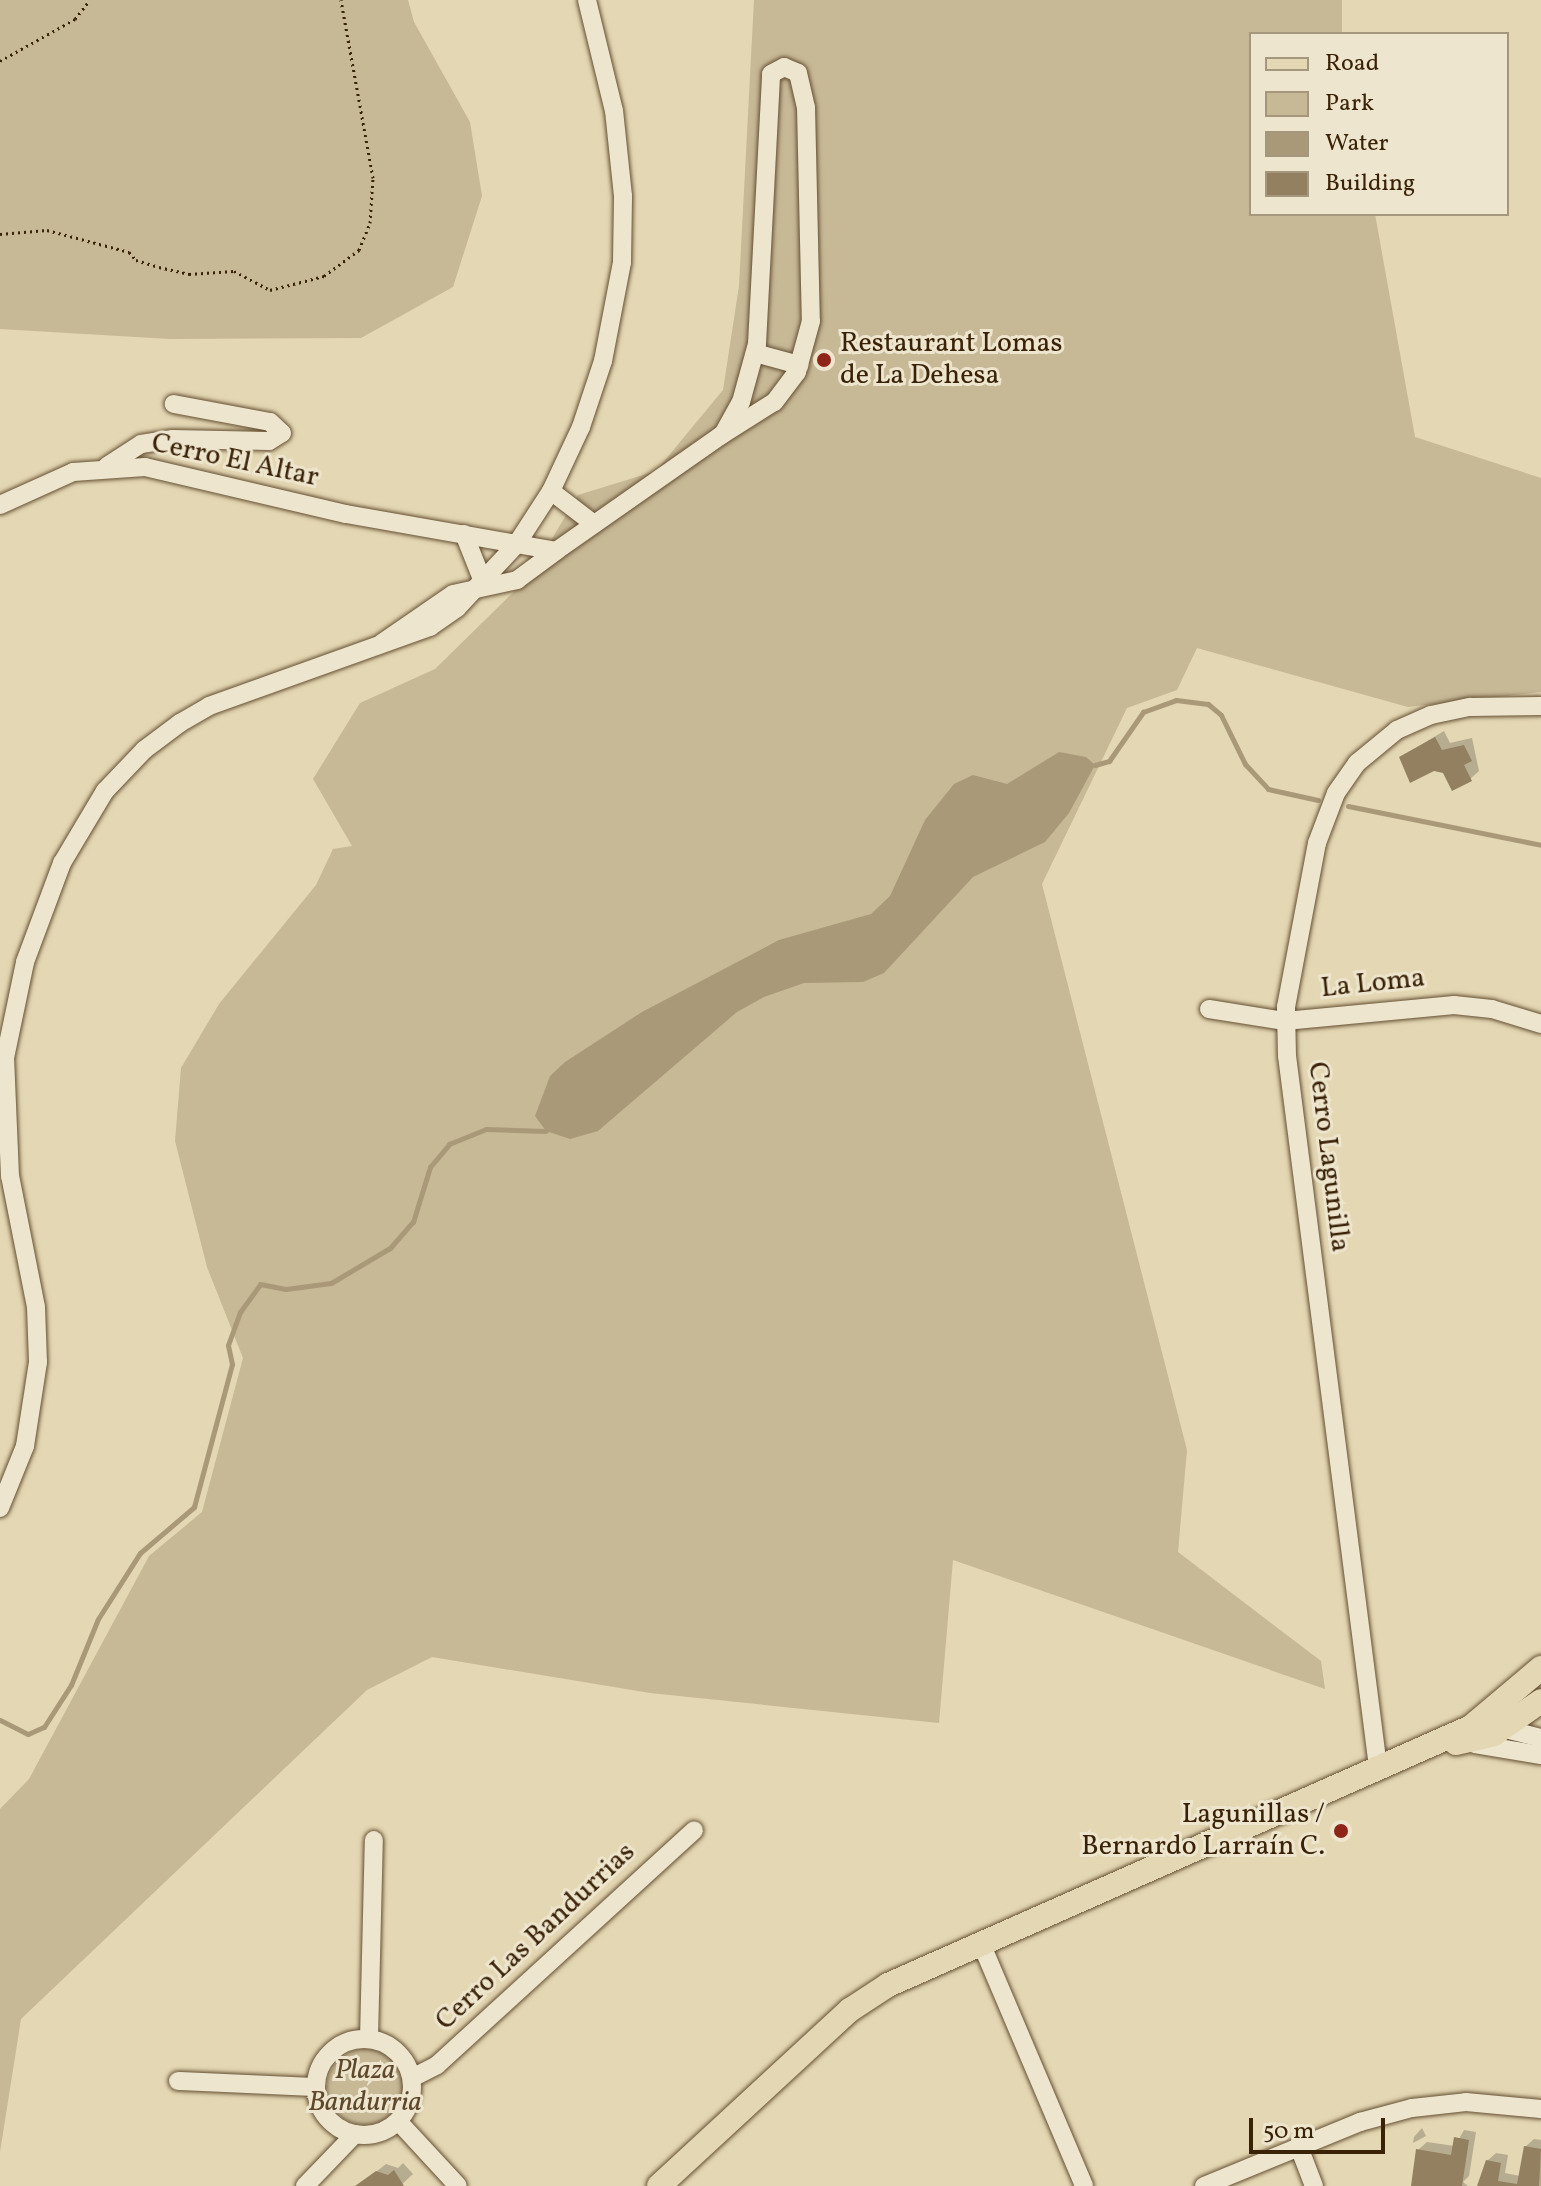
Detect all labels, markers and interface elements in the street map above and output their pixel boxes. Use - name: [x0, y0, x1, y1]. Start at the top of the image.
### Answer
- legend: [1249, 32, 1509, 216]
- text: Road: [1325, 47, 1379, 81]
- text: Park: [1325, 87, 1374, 121]
- text: Water: [1325, 127, 1389, 161]
- text: Building: [1325, 167, 1415, 201]
- place label: Restaurant Lomas de La Dehesa: [840, 327, 1063, 393]
- marker: Restaurant Lomas de La Dehesa: [815, 351, 833, 369]
- street label: Cerro El Altar: [148, 427, 322, 495]
- street label: La Loma: [1319, 962, 1427, 1006]
- street label: Cerro Lagunilla: [1300, 1060, 1356, 1254]
- place label: Lagunillas / Bernardo Larraín C.: [1081, 1798, 1325, 1864]
- marker: Lagunillas / Bernardo Larraín C.: [1332, 1822, 1350, 1840]
- street label: Cerro Las Bandurrias: [429, 1836, 643, 2038]
- park label: Plaza Bandurria: [308, 2054, 422, 2120]
- scale bar: [1253, 2102, 1389, 2152]
- text: 50 m: [1263, 2115, 1315, 2149]

